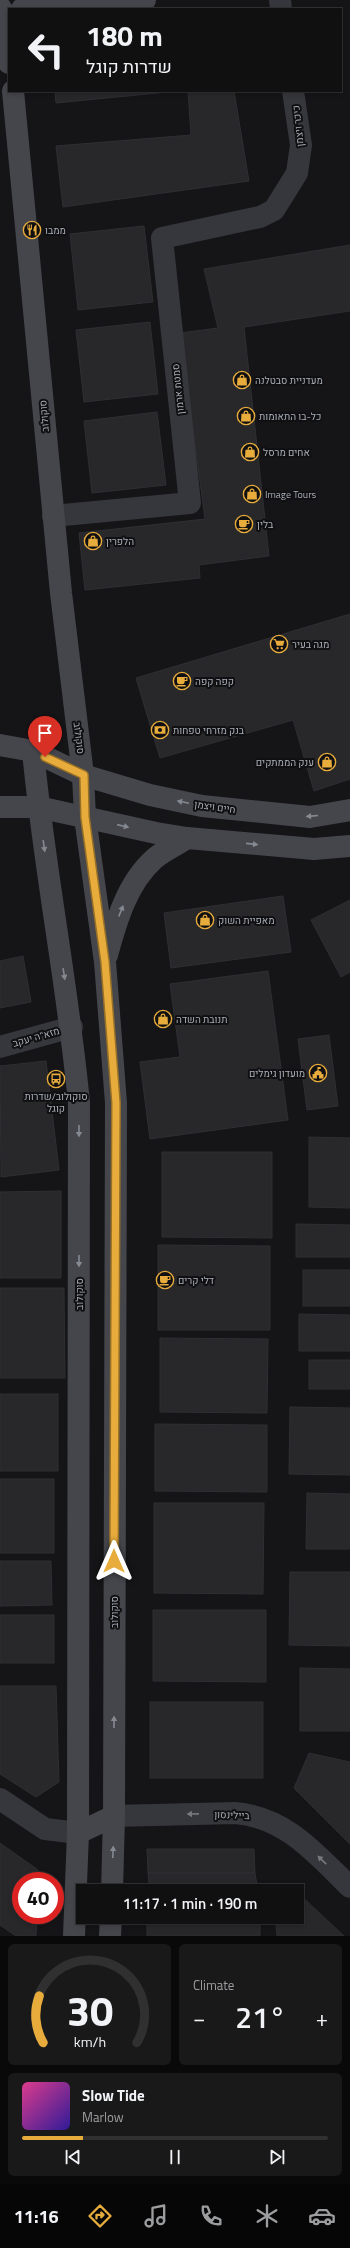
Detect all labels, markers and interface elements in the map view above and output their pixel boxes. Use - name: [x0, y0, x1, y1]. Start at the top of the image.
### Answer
- text: 180 m: [86, 14, 163, 57]
- icon: left: [20, 24, 72, 76]
- text: שדרות קוגל: [86, 53, 172, 80]
- street label: כיכר ויצמן: [288, 105, 308, 147]
- restaurant icon: ממבו: [22, 220, 42, 240]
- place label: ממבו: [45, 223, 66, 238]
- street label: סמטת ארמון: [168, 363, 188, 415]
- shop icon: מעדניית סבטלנה: [232, 370, 252, 390]
- place label: מעדניית סבטלנה: [255, 373, 323, 388]
- street label: סוקולוב: [35, 399, 53, 433]
- shop icon: כל-בו התאומות: [236, 406, 256, 426]
- place label: כל-בו התאומות: [259, 409, 321, 424]
- shop icon: אחים מרסל: [240, 442, 260, 462]
- place label: אחים מרסל: [263, 445, 310, 460]
- shop icon: Image Tours: [242, 484, 262, 504]
- place label: Image Tours: [265, 487, 317, 502]
- cafe icon: בלין: [234, 514, 254, 534]
- place label: בלין: [257, 517, 274, 532]
- shop icon: הלפרין: [83, 531, 103, 551]
- place label: הלפרין: [106, 534, 134, 549]
- supermarket icon: מגה בעיר: [269, 634, 289, 654]
- place label: מגה בעיר: [292, 637, 329, 652]
- cafe icon: קפה קפה: [172, 671, 192, 691]
- place label: קפה קפה: [195, 674, 234, 689]
- pin: [28, 716, 62, 757]
- bank icon: בנק מזרחי טפחות: [150, 720, 170, 740]
- street label: סוקולוב: [70, 721, 88, 755]
- icon: arrive: [34, 722, 56, 744]
- place label: בנק מזרחי טפחות: [173, 723, 245, 738]
- shop icon: ענק הממתקים: [317, 752, 337, 772]
- place label: ענק הממתקים: [256, 755, 314, 770]
- street label: חיים ויצמן: [194, 797, 236, 817]
- one-way arrow: [177, 799, 189, 805]
- one-way arrow: [306, 813, 318, 820]
- one-way arrow: [117, 823, 129, 829]
- one-way arrow: [41, 840, 47, 852]
- one-way arrow: [246, 841, 258, 848]
- one-way arrow: [119, 905, 125, 917]
- shop icon: מאפיית השוק: [195, 910, 215, 930]
- place label: מאפיית השוק: [218, 913, 275, 928]
- one-way arrow: [61, 968, 67, 980]
- shop icon: תנובת השדה: [153, 1009, 173, 1029]
- place label: תנובת השדה: [176, 1012, 227, 1027]
- street label: מזא"ה יעקב: [11, 1023, 61, 1051]
- public building icon: מועדון גימלים: [308, 1063, 328, 1083]
- place label: מועדון גימלים: [249, 1066, 305, 1081]
- bus stop icon: סוקולוב/שדרות קוגל: [46, 1069, 66, 1089]
- place label: סוקולוב/שדרות קוגל: [24, 1089, 88, 1116]
- one-way arrow: [76, 1125, 82, 1138]
- one-way arrow: [76, 1255, 82, 1268]
- cafe icon: דלי קרים: [155, 1270, 175, 1290]
- place label: דלי קרים: [178, 1273, 214, 1288]
- street label: סוקולוב: [72, 1278, 87, 1310]
- position arrow: [93, 1540, 135, 1582]
- street label: סוקולוב: [107, 1596, 122, 1628]
- one-way arrow: [111, 1715, 117, 1728]
- street label: ביילינסון: [214, 1807, 251, 1823]
- one-way arrow: [186, 1811, 199, 1817]
- one-way arrow: [109, 1846, 116, 1858]
- one-way arrow: [317, 1855, 327, 1865]
- speed limit sign: 40: [12, 1872, 64, 1924]
- text: 11:17 · 1 min · 190 m: [123, 1892, 257, 1915]
- text: Climate: [193, 1975, 234, 1995]
- text: 30: [66, 1978, 113, 2041]
- text: 21°: [235, 1994, 286, 2040]
- text: −: [193, 2001, 205, 2035]
- text: +: [316, 2001, 328, 2035]
- text: km/h: [73, 2030, 106, 2052]
- text: Slow Tide: [82, 2084, 145, 2107]
- text: Marlow: [82, 2107, 124, 2127]
- icon: previous: [62, 2146, 84, 2168]
- icon: pause: [164, 2146, 186, 2168]
- icon: next: [266, 2146, 288, 2168]
- icon: directions: [86, 2202, 114, 2230]
- icon: music: [142, 2202, 170, 2230]
- icon: phone: [197, 2202, 225, 2230]
- icon: climate: [253, 2202, 281, 2230]
- icon: car: [308, 2202, 336, 2230]
- text: 11:16: [14, 2203, 59, 2230]

